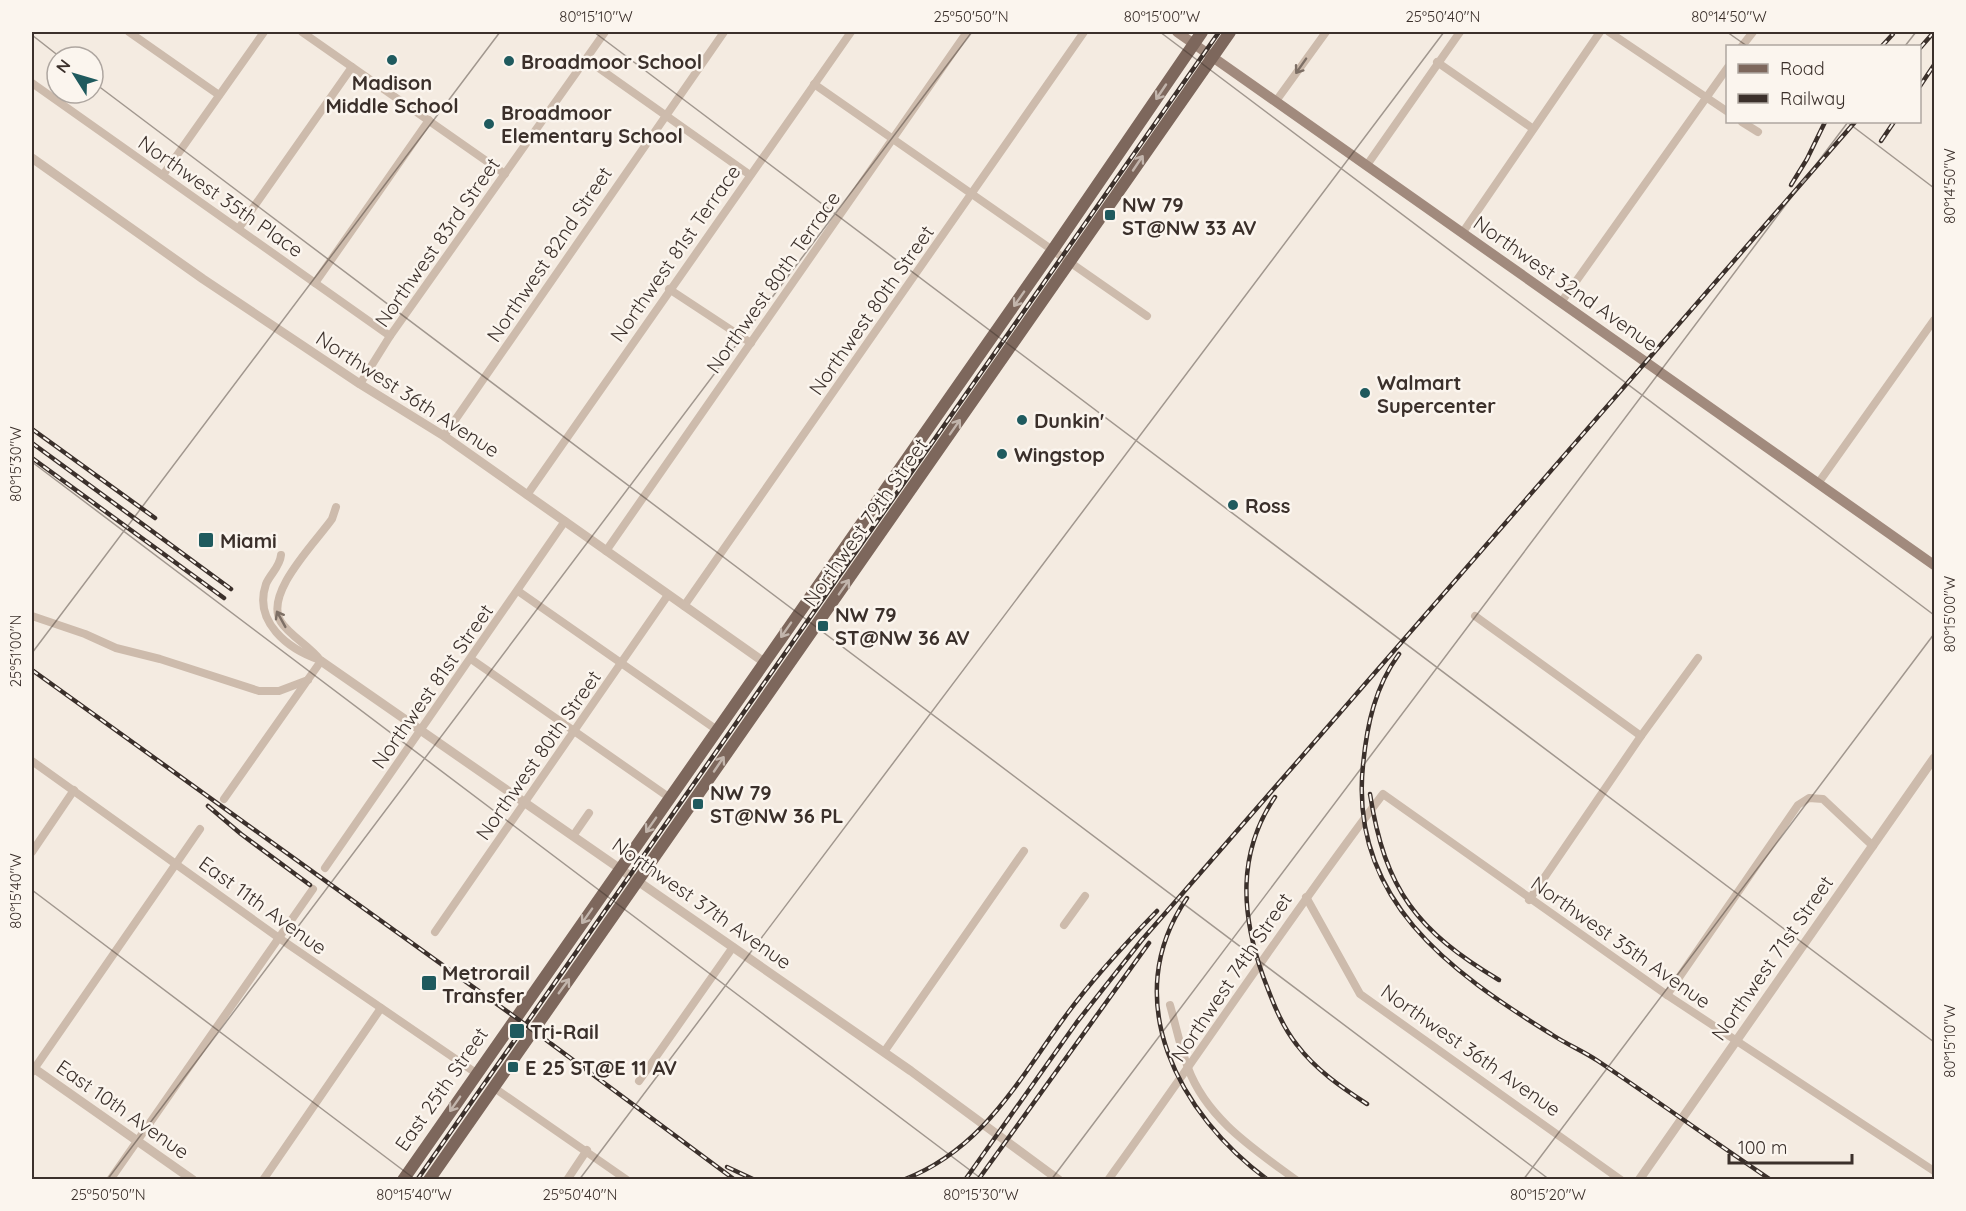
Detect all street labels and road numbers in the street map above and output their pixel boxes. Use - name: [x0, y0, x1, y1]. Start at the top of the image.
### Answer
- street label: Northwest 35th Place: [134, 130, 308, 262]
- street label: Northwest 83rd Street: [369, 152, 505, 332]
- street label: Northwest 81st Terrace: [604, 160, 746, 346]
- street label: Northwest 82nd Street: [481, 161, 617, 346]
- street label: Northwest 80th Terrace: [701, 186, 845, 378]
- street label: Northwest 32nd Avenue: [1469, 210, 1663, 356]
- street label: Northwest 80th Street: [803, 220, 939, 400]
- street label: Northwest 36th Avenue: [312, 325, 504, 463]
- street label: Northwest 79th Street: [797, 433, 933, 611]
- street label: Northwest 81st Street: [366, 599, 498, 773]
- street label: Northwest 80th Street: [470, 665, 606, 845]
- street label: Northwest 37th Avenue: [608, 832, 796, 974]
- street label: East 11th Avenue: [194, 850, 332, 960]
- street label: Northwest 35th Avenue: [1526, 870, 1716, 1014]
- street label: Northwest 71st Street: [1706, 871, 1838, 1045]
- street label: Northwest 74th Street: [1165, 887, 1297, 1066]
- street label: Northwest 36th Avenue: [1376, 978, 1566, 1122]
- street label: East 25th Street: [389, 1022, 493, 1156]
- street label: East 10th Avenue: [52, 1054, 194, 1164]

